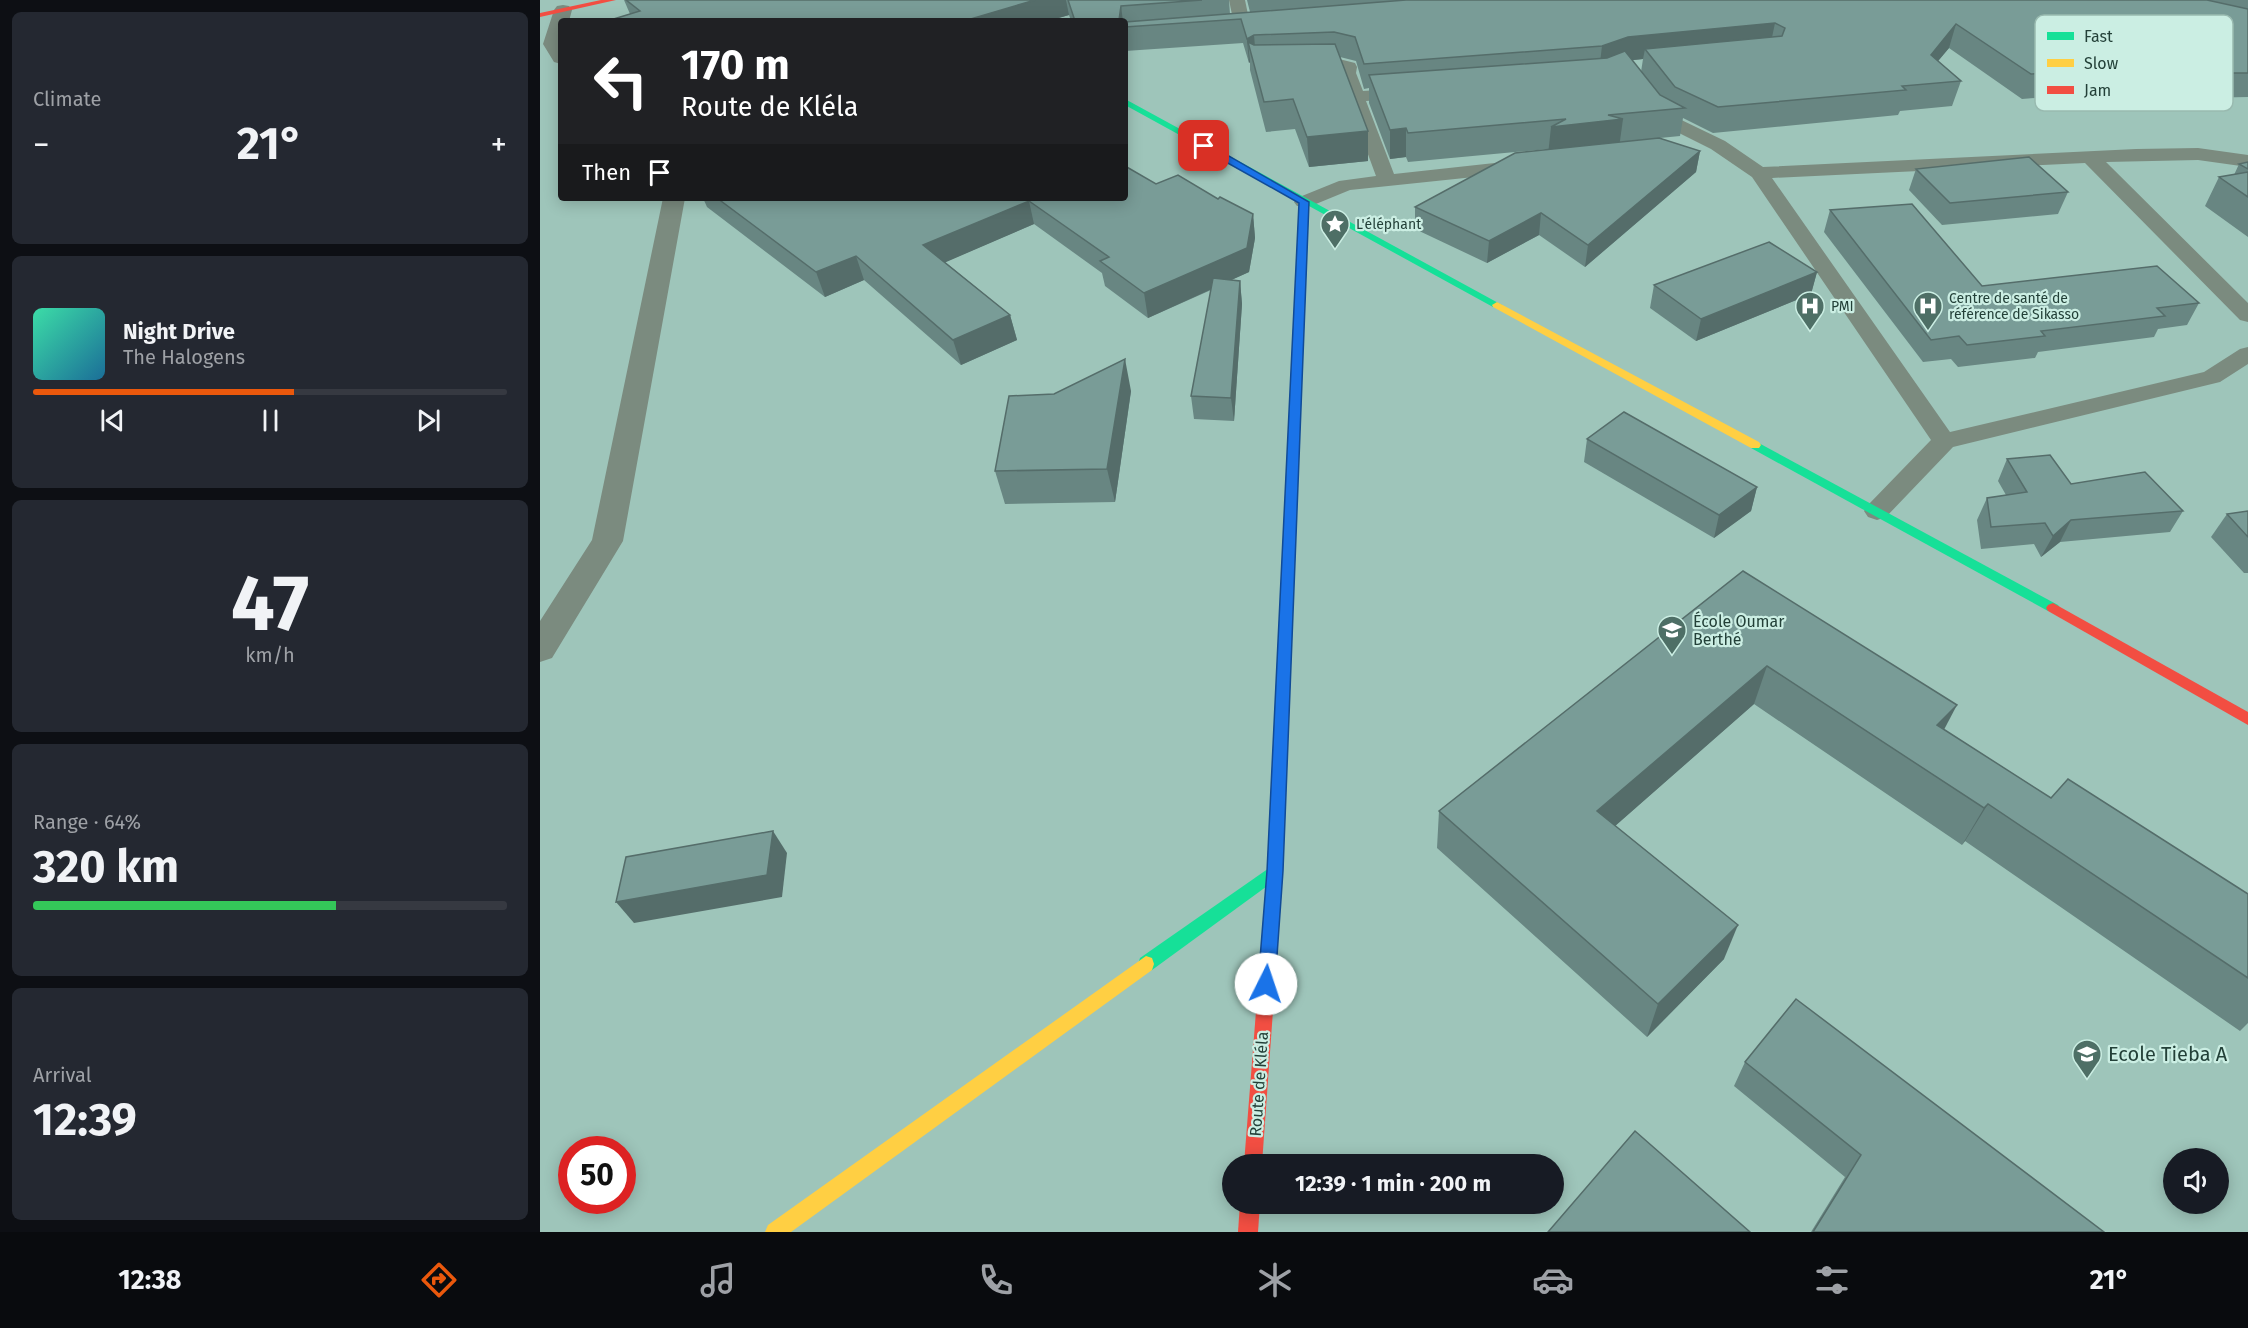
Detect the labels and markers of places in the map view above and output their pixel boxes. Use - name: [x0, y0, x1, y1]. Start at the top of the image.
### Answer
- pin: [1178, 120, 1229, 171]
- place icon: L'éléphant: [1319, 208, 1351, 250]
- place label: L'éléphant: [1356, 216, 1422, 233]
- hospital icon: PMI: [1794, 290, 1826, 332]
- hospital icon: Centre de santé de référence de Sikasso: [1912, 290, 1944, 332]
- place label: Centre de santé de référence de Sikasso: [1949, 290, 2079, 323]
- place label: PMI: [1831, 298, 1854, 315]
- place label: École Oumar Berthé: [1693, 611, 1785, 649]
- school or university icon: École Oumar Berthé: [1656, 614, 1688, 656]
- school or university icon: Ecole Tieba A: [2071, 1038, 2103, 1080]
- place label: Ecole Tieba A: [2108, 1042, 2228, 1066]

